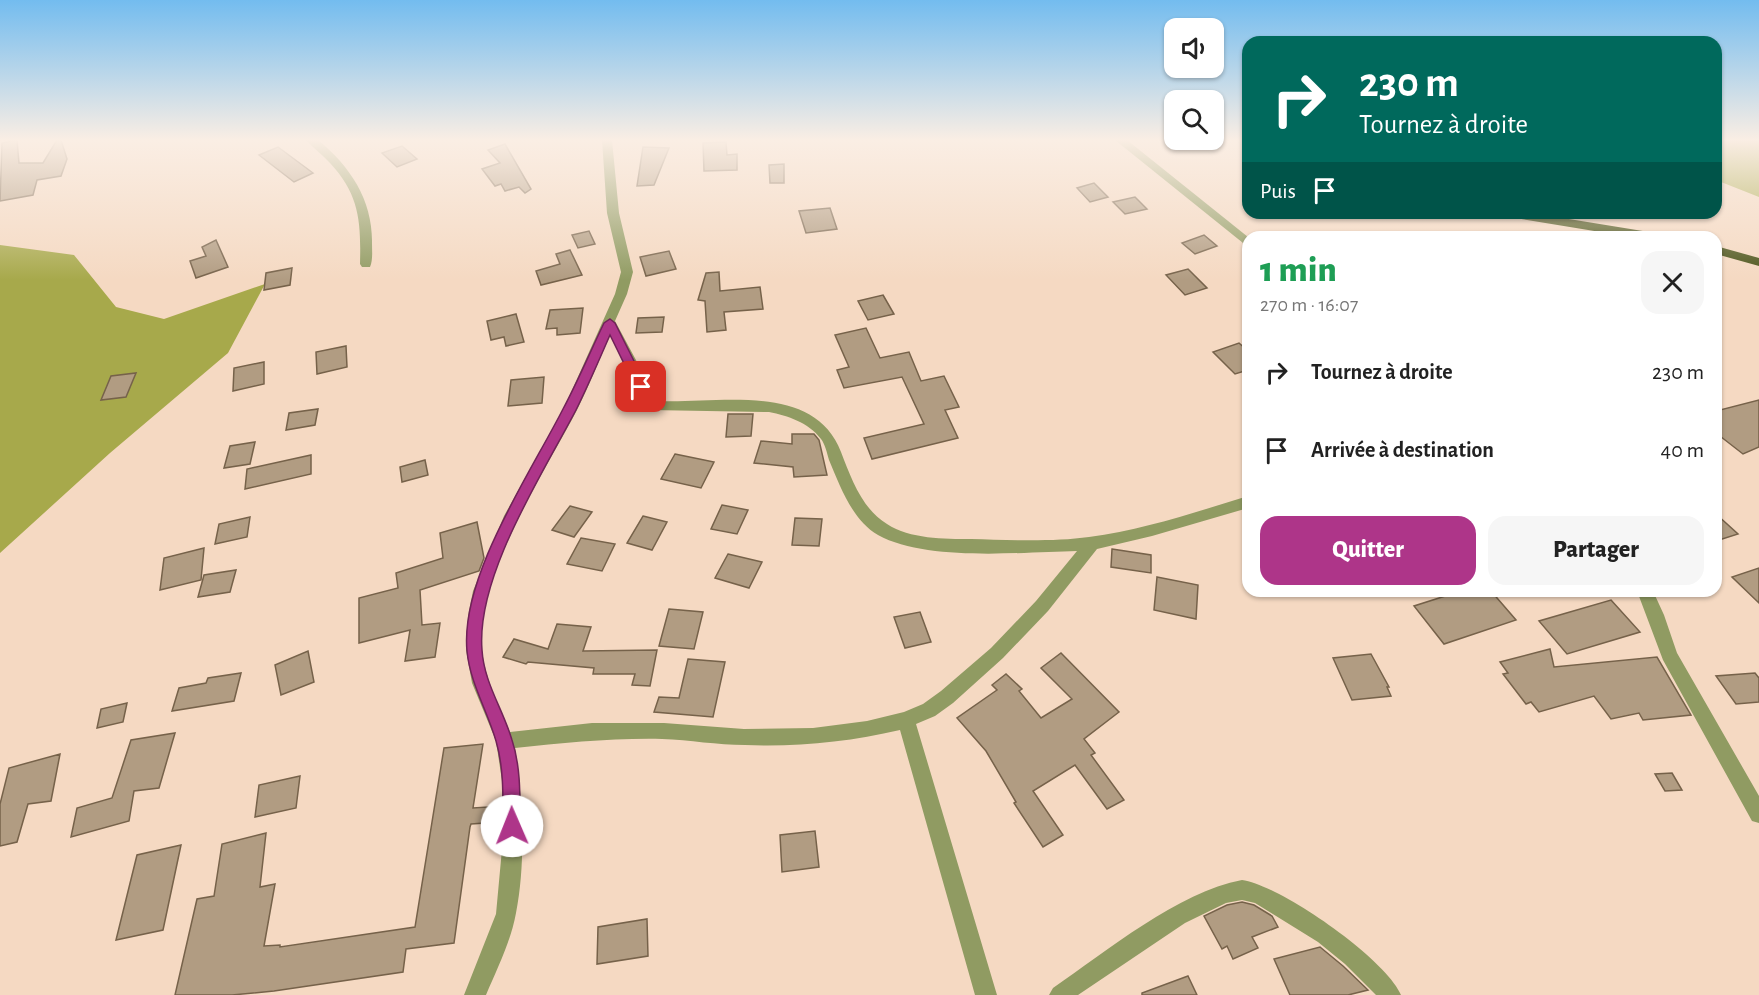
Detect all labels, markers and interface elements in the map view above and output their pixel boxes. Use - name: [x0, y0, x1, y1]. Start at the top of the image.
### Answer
- map controls: [1164, 18, 1224, 150]
- button: sound: [1164, 18, 1224, 78]
- icon: right: [1260, 60, 1338, 138]
- text: 230 m: [1359, 62, 1459, 104]
- button: search: [1164, 90, 1224, 150]
- text: Tournez à droite: [1359, 111, 1528, 138]
- icon: arrive: [1308, 174, 1341, 207]
- text: Puis: [1260, 180, 1296, 202]
- button: close: [1641, 251, 1704, 314]
- text: 1 min: [1260, 252, 1337, 288]
- text: 270 m · 16:07: [1260, 295, 1358, 315]
- icon: right: [1260, 356, 1293, 389]
- pin: [615, 361, 666, 412]
- text: Tournez à droite: [1311, 361, 1453, 383]
- text: 230 m: [1652, 361, 1704, 383]
- icon: arrive: [624, 370, 657, 403]
- icon: arrive: [1260, 434, 1293, 467]
- text: Arrivée à destination: [1311, 439, 1494, 461]
- text: 40 m: [1661, 439, 1704, 461]
- button: Quitter: [1260, 516, 1476, 585]
- button: Partager: [1488, 516, 1704, 585]
- position arrow: [480, 794, 544, 858]

